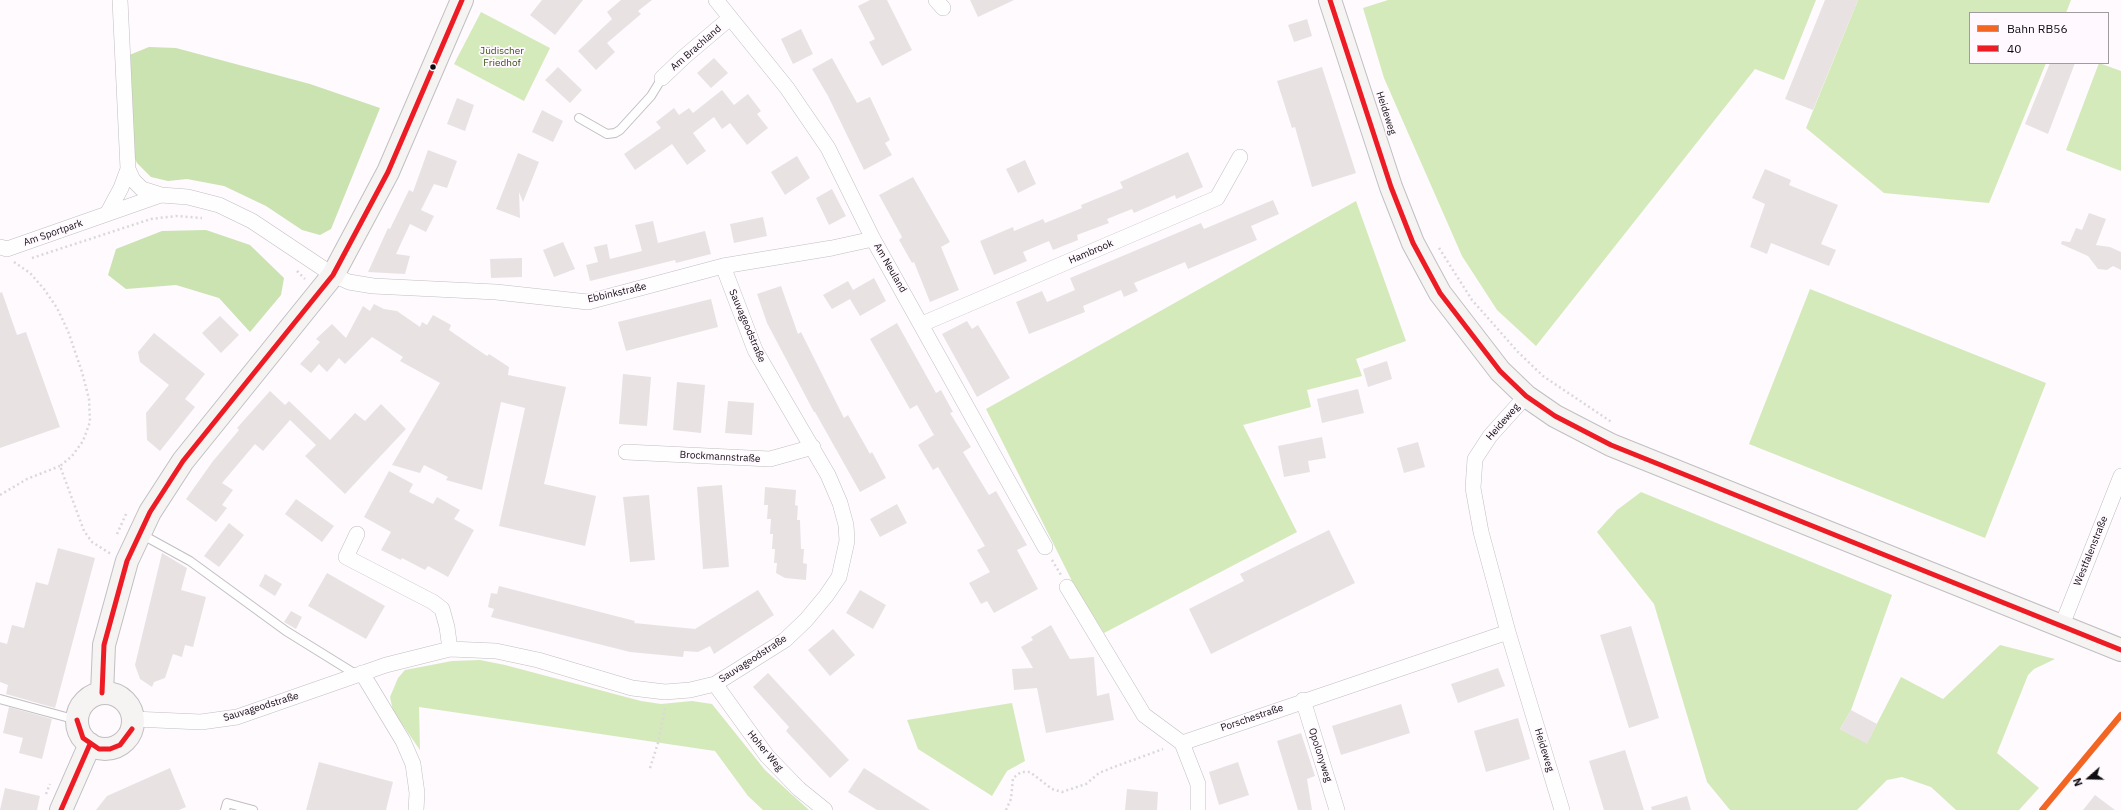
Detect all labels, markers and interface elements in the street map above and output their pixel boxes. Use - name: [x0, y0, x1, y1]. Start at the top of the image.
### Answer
- legend: [1969, 12, 2109, 64]
- text: Bahn RB56: [2007, 21, 2068, 36]
- street label: Am Brachland: [668, 23, 724, 73]
- text: 40: [2007, 41, 2021, 56]
- park label: Jüdischer Friedhof: [480, 45, 524, 68]
- unlabelled marker: [428, 62, 438, 72]
- street label: Heideweg: [1373, 90, 1399, 136]
- street label: Am Sportpark: [22, 217, 84, 249]
- street label: Hambrook: [1067, 237, 1115, 267]
- street label: Am Neuland: [871, 241, 909, 295]
- street label: Ebbinkstraße: [586, 280, 648, 306]
- street label: Sauvageodstraße: [726, 288, 768, 364]
- street label: Heideweg: [1484, 401, 1522, 443]
- street label: Brockmannstraße: [679, 449, 761, 465]
- street label: Westfalenstraße: [2072, 514, 2110, 588]
- street label: Sauvageodstraße: [717, 633, 789, 685]
- street label: Sauvageodstraße: [222, 690, 300, 724]
- street label: Porschestraße: [1219, 702, 1285, 734]
- street label: Opolonyweg: [1306, 727, 1334, 783]
- street label: Heideweg: [1532, 727, 1556, 773]
- street label: Hoher Weg: [745, 728, 785, 774]
- north arrow: [2069, 758, 2109, 798]
- text: N: [2070, 776, 2086, 788]

